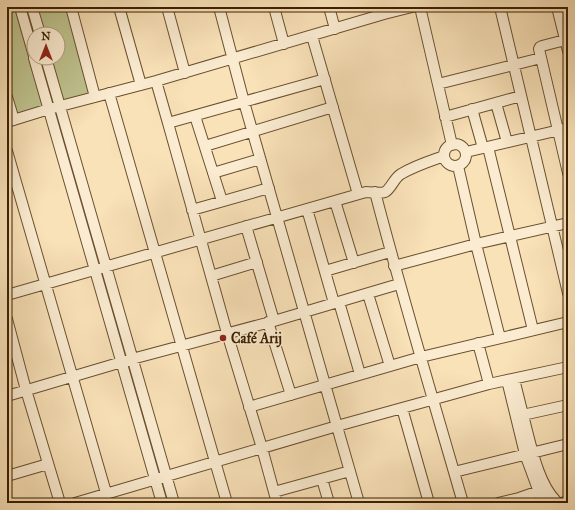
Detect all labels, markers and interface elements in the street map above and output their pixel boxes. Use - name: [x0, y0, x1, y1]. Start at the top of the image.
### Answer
- north arrow: [26, 26, 66, 66]
- text: N: [41, 30, 51, 43]
- place label: Café Arij: [231, 330, 282, 348]
- marker: Café Arij: [218, 333, 228, 343]

